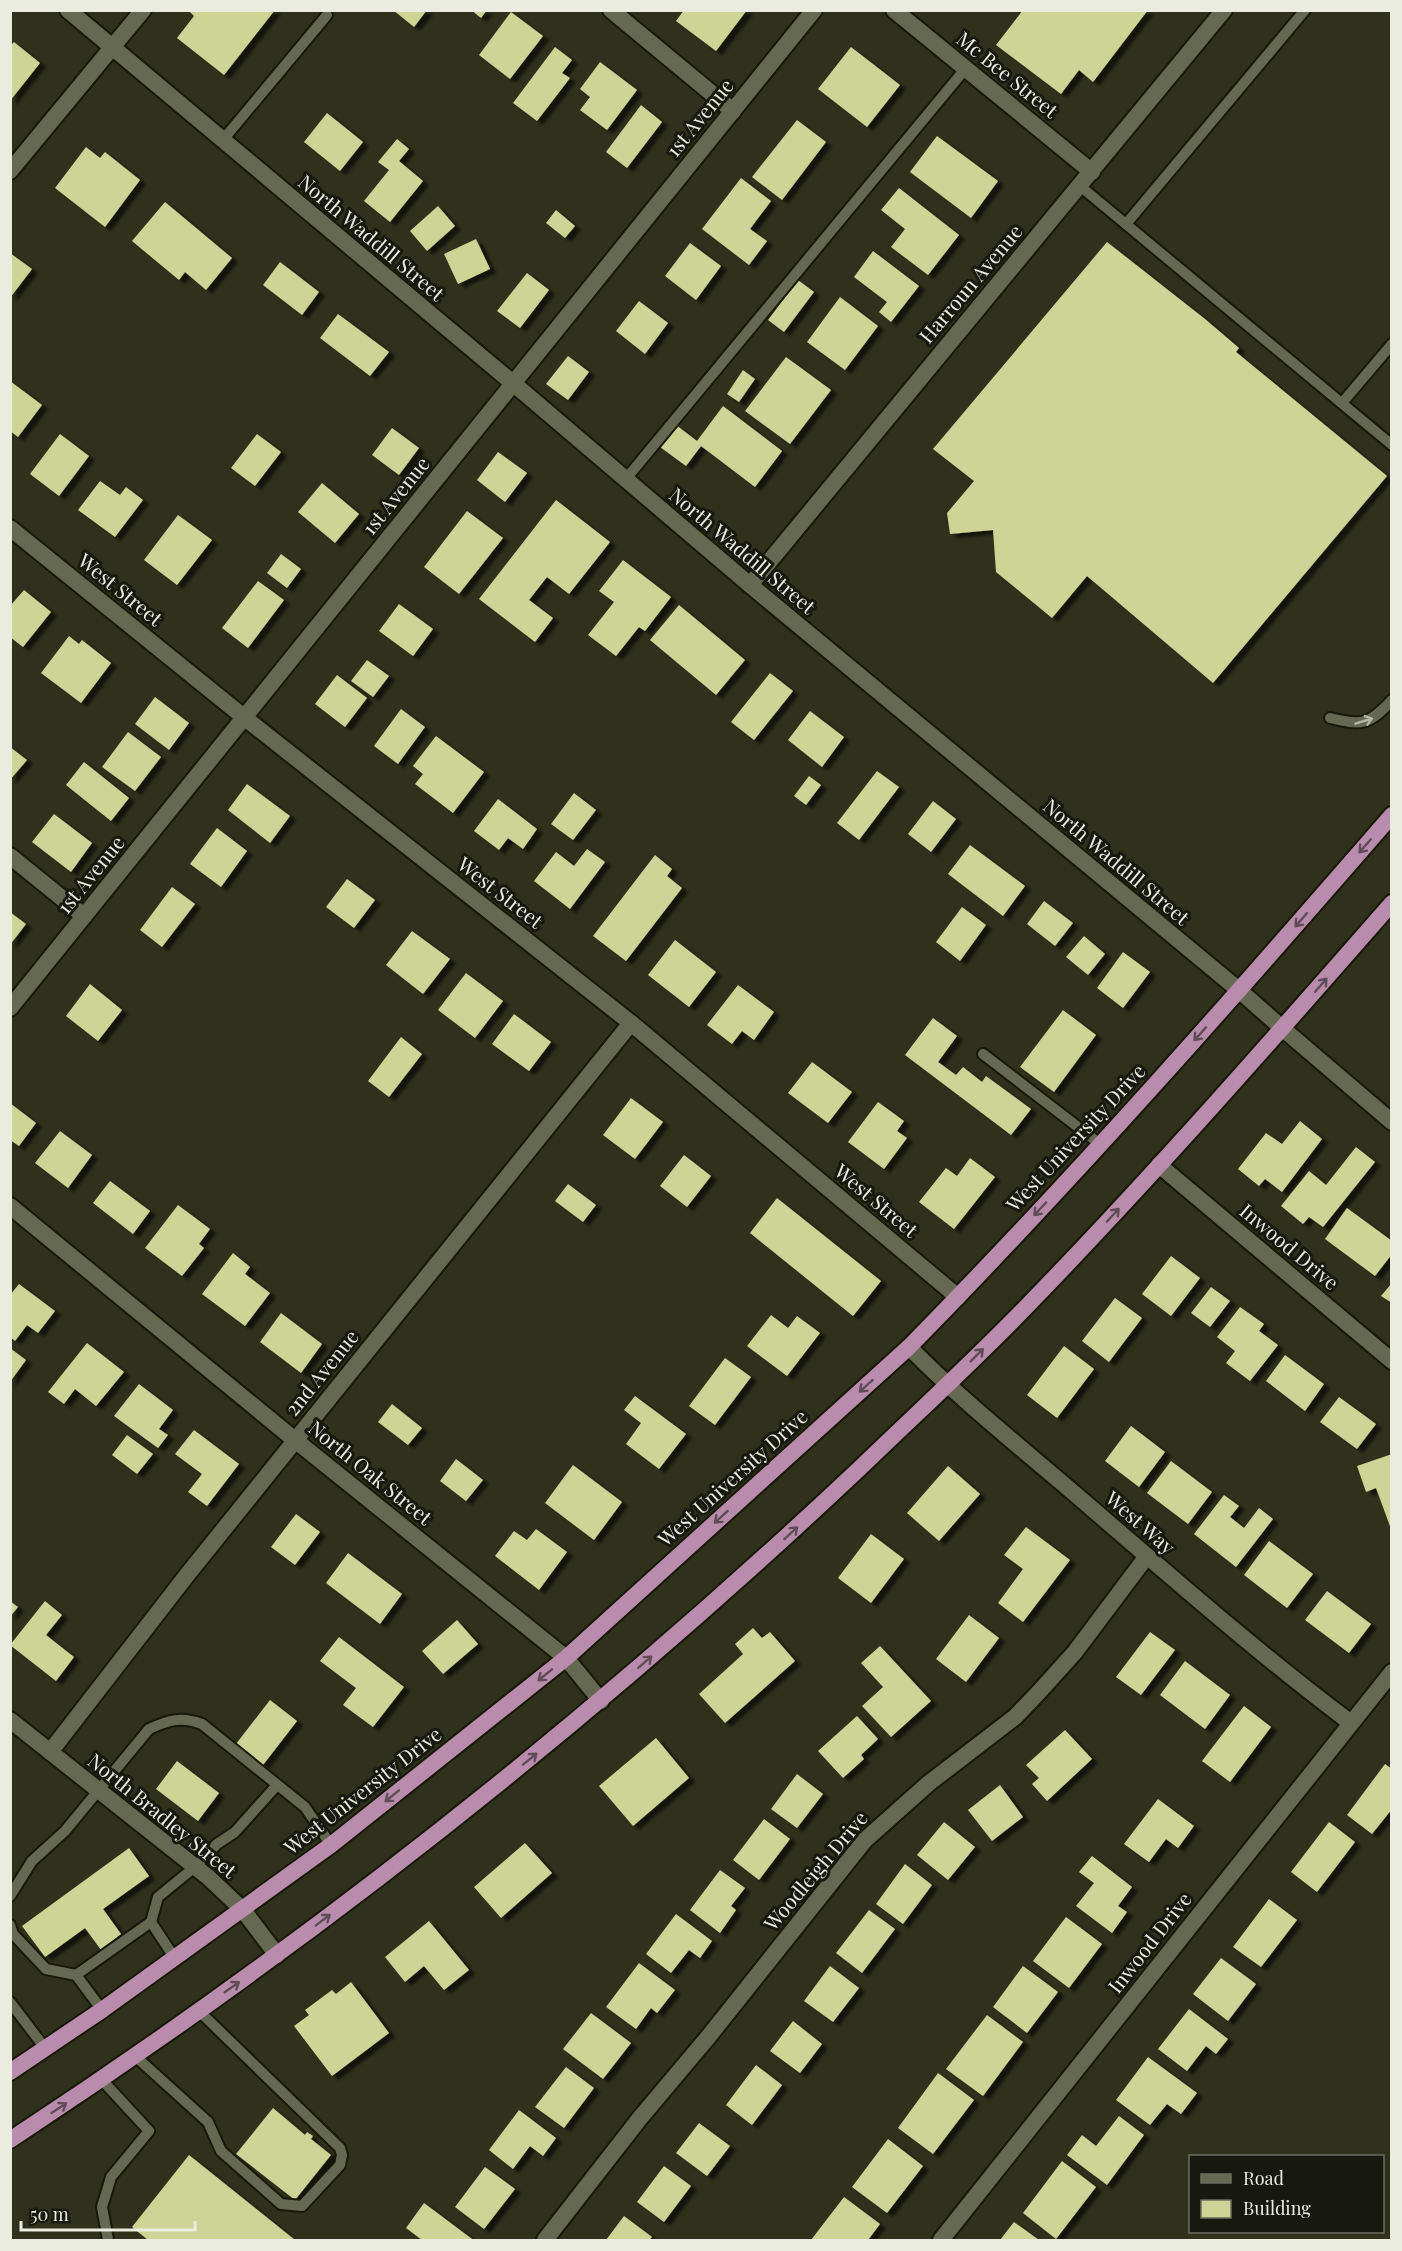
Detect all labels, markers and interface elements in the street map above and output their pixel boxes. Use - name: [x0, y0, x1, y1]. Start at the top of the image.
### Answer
- street label: Mc Bee Street: [952, 25, 1065, 124]
- street label: 1st Avenue: [659, 72, 739, 162]
- street label: North Waddill Street: [293, 168, 451, 307]
- street label: Harroun Avenue: [912, 218, 1028, 348]
- street label: 1st Avenue: [355, 450, 435, 540]
- street label: North Waddill Street: [664, 481, 822, 620]
- street label: West Street: [72, 546, 169, 632]
- one-way arrow: [1354, 715, 1373, 726]
- street label: North Waddill Street: [1038, 792, 1196, 931]
- street label: 1st Avenue: [50, 829, 130, 919]
- one-way arrow: [1358, 838, 1372, 853]
- street label: West Street: [452, 849, 550, 934]
- one-way arrow: [1294, 912, 1308, 927]
- one-way arrow: [1314, 977, 1327, 993]
- one-way arrow: [1193, 1026, 1207, 1041]
- street label: West University Drive: [999, 1057, 1150, 1217]
- street label: West Street: [829, 1156, 925, 1243]
- street label: Inwood Drive: [1235, 1197, 1345, 1295]
- one-way arrow: [1033, 1201, 1047, 1216]
- one-way arrow: [1105, 1207, 1120, 1222]
- street label: 2nd Avenue: [278, 1323, 364, 1421]
- one-way arrow: [970, 1348, 985, 1363]
- one-way arrow: [859, 1379, 874, 1393]
- street label: West University Drive: [651, 1402, 813, 1552]
- street label: North Oak Street: [304, 1414, 439, 1531]
- street label: West Way: [1100, 1484, 1181, 1560]
- one-way arrow: [714, 1510, 729, 1524]
- one-way arrow: [783, 1526, 798, 1540]
- one-way arrow: [637, 1655, 652, 1669]
- one-way arrow: [537, 1668, 553, 1681]
- street label: West University Drive: [277, 1720, 446, 1860]
- street label: North Bradley Street: [83, 1746, 244, 1884]
- one-way arrow: [522, 1752, 538, 1765]
- one-way arrow: [384, 1790, 400, 1803]
- street label: Woodleigh Drive: [756, 1805, 873, 1936]
- street label: Inwood Drive: [1101, 1886, 1197, 1998]
- one-way arrow: [315, 1914, 331, 1926]
- one-way arrow: [223, 1981, 239, 1993]
- one-way arrow: [51, 2102, 67, 2114]
- legend: [1189, 2155, 1384, 2233]
- text: Road: [1243, 2166, 1284, 2190]
- scale bar: [21, 2194, 195, 2232]
- text: Building: [1243, 2196, 1311, 2220]
- text: 50 m: [30, 2202, 69, 2226]

